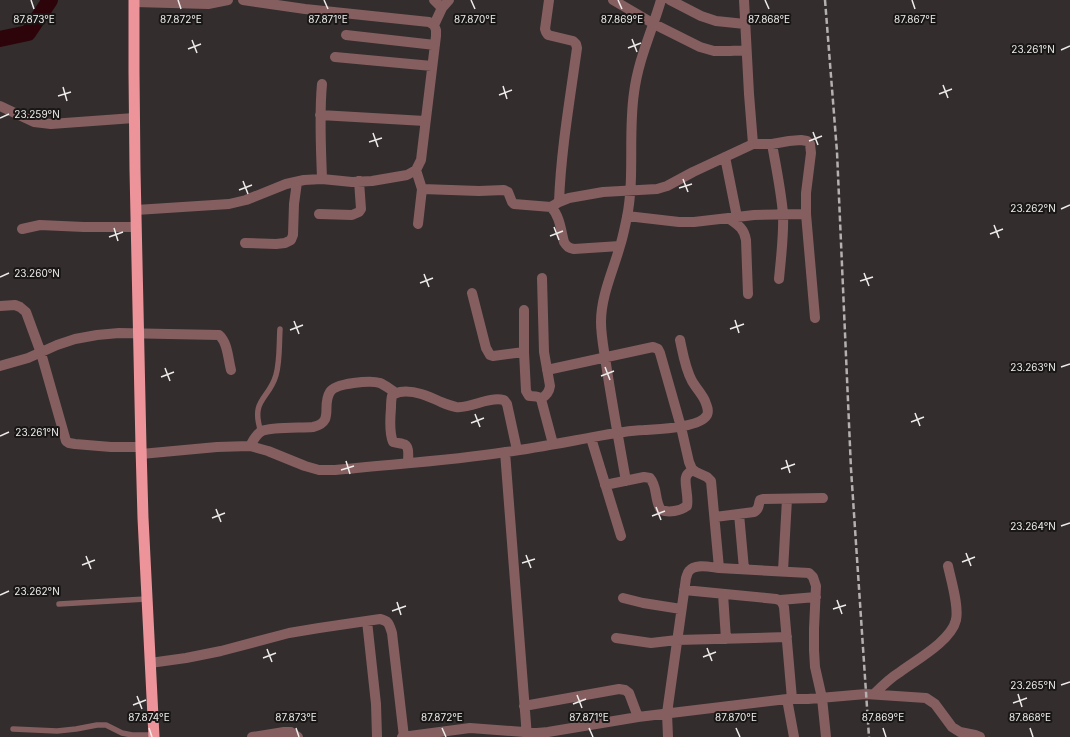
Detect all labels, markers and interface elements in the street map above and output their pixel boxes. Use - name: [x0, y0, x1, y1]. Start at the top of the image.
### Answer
- text: 87.873°E: [13, 13, 55, 25]
- text: 87.872°E: [160, 13, 202, 25]
- text: 87.871°E: [308, 13, 348, 25]
- text: 87.870°E: [454, 13, 496, 25]
- text: 87.869°E: [601, 13, 643, 25]
- text: 87.868°E: [748, 13, 790, 25]
- text: 87.867°E: [894, 13, 936, 25]
- text: 23.261°N: [1011, 43, 1055, 55]
- text: 23.259°N: [14, 108, 60, 120]
- text: 23.262°N: [1010, 202, 1056, 214]
- text: 23.260°N: [14, 267, 60, 279]
- text: 23.263°N: [1010, 361, 1056, 373]
- text: 23.261°N: [15, 426, 59, 438]
- text: 23.264°N: [1010, 520, 1056, 532]
- text: 23.262°N: [14, 585, 60, 597]
- text: 23.265°N: [1010, 679, 1056, 691]
- text: 87.874°E: [128, 711, 170, 723]
- text: 87.873°E: [275, 711, 317, 723]
- text: 87.872°E: [421, 711, 463, 723]
- text: 87.871°E: [569, 711, 609, 723]
- text: 87.870°E: [715, 711, 757, 723]
- text: 87.869°E: [862, 711, 904, 723]
- text: 87.868°E: [1009, 711, 1051, 723]

